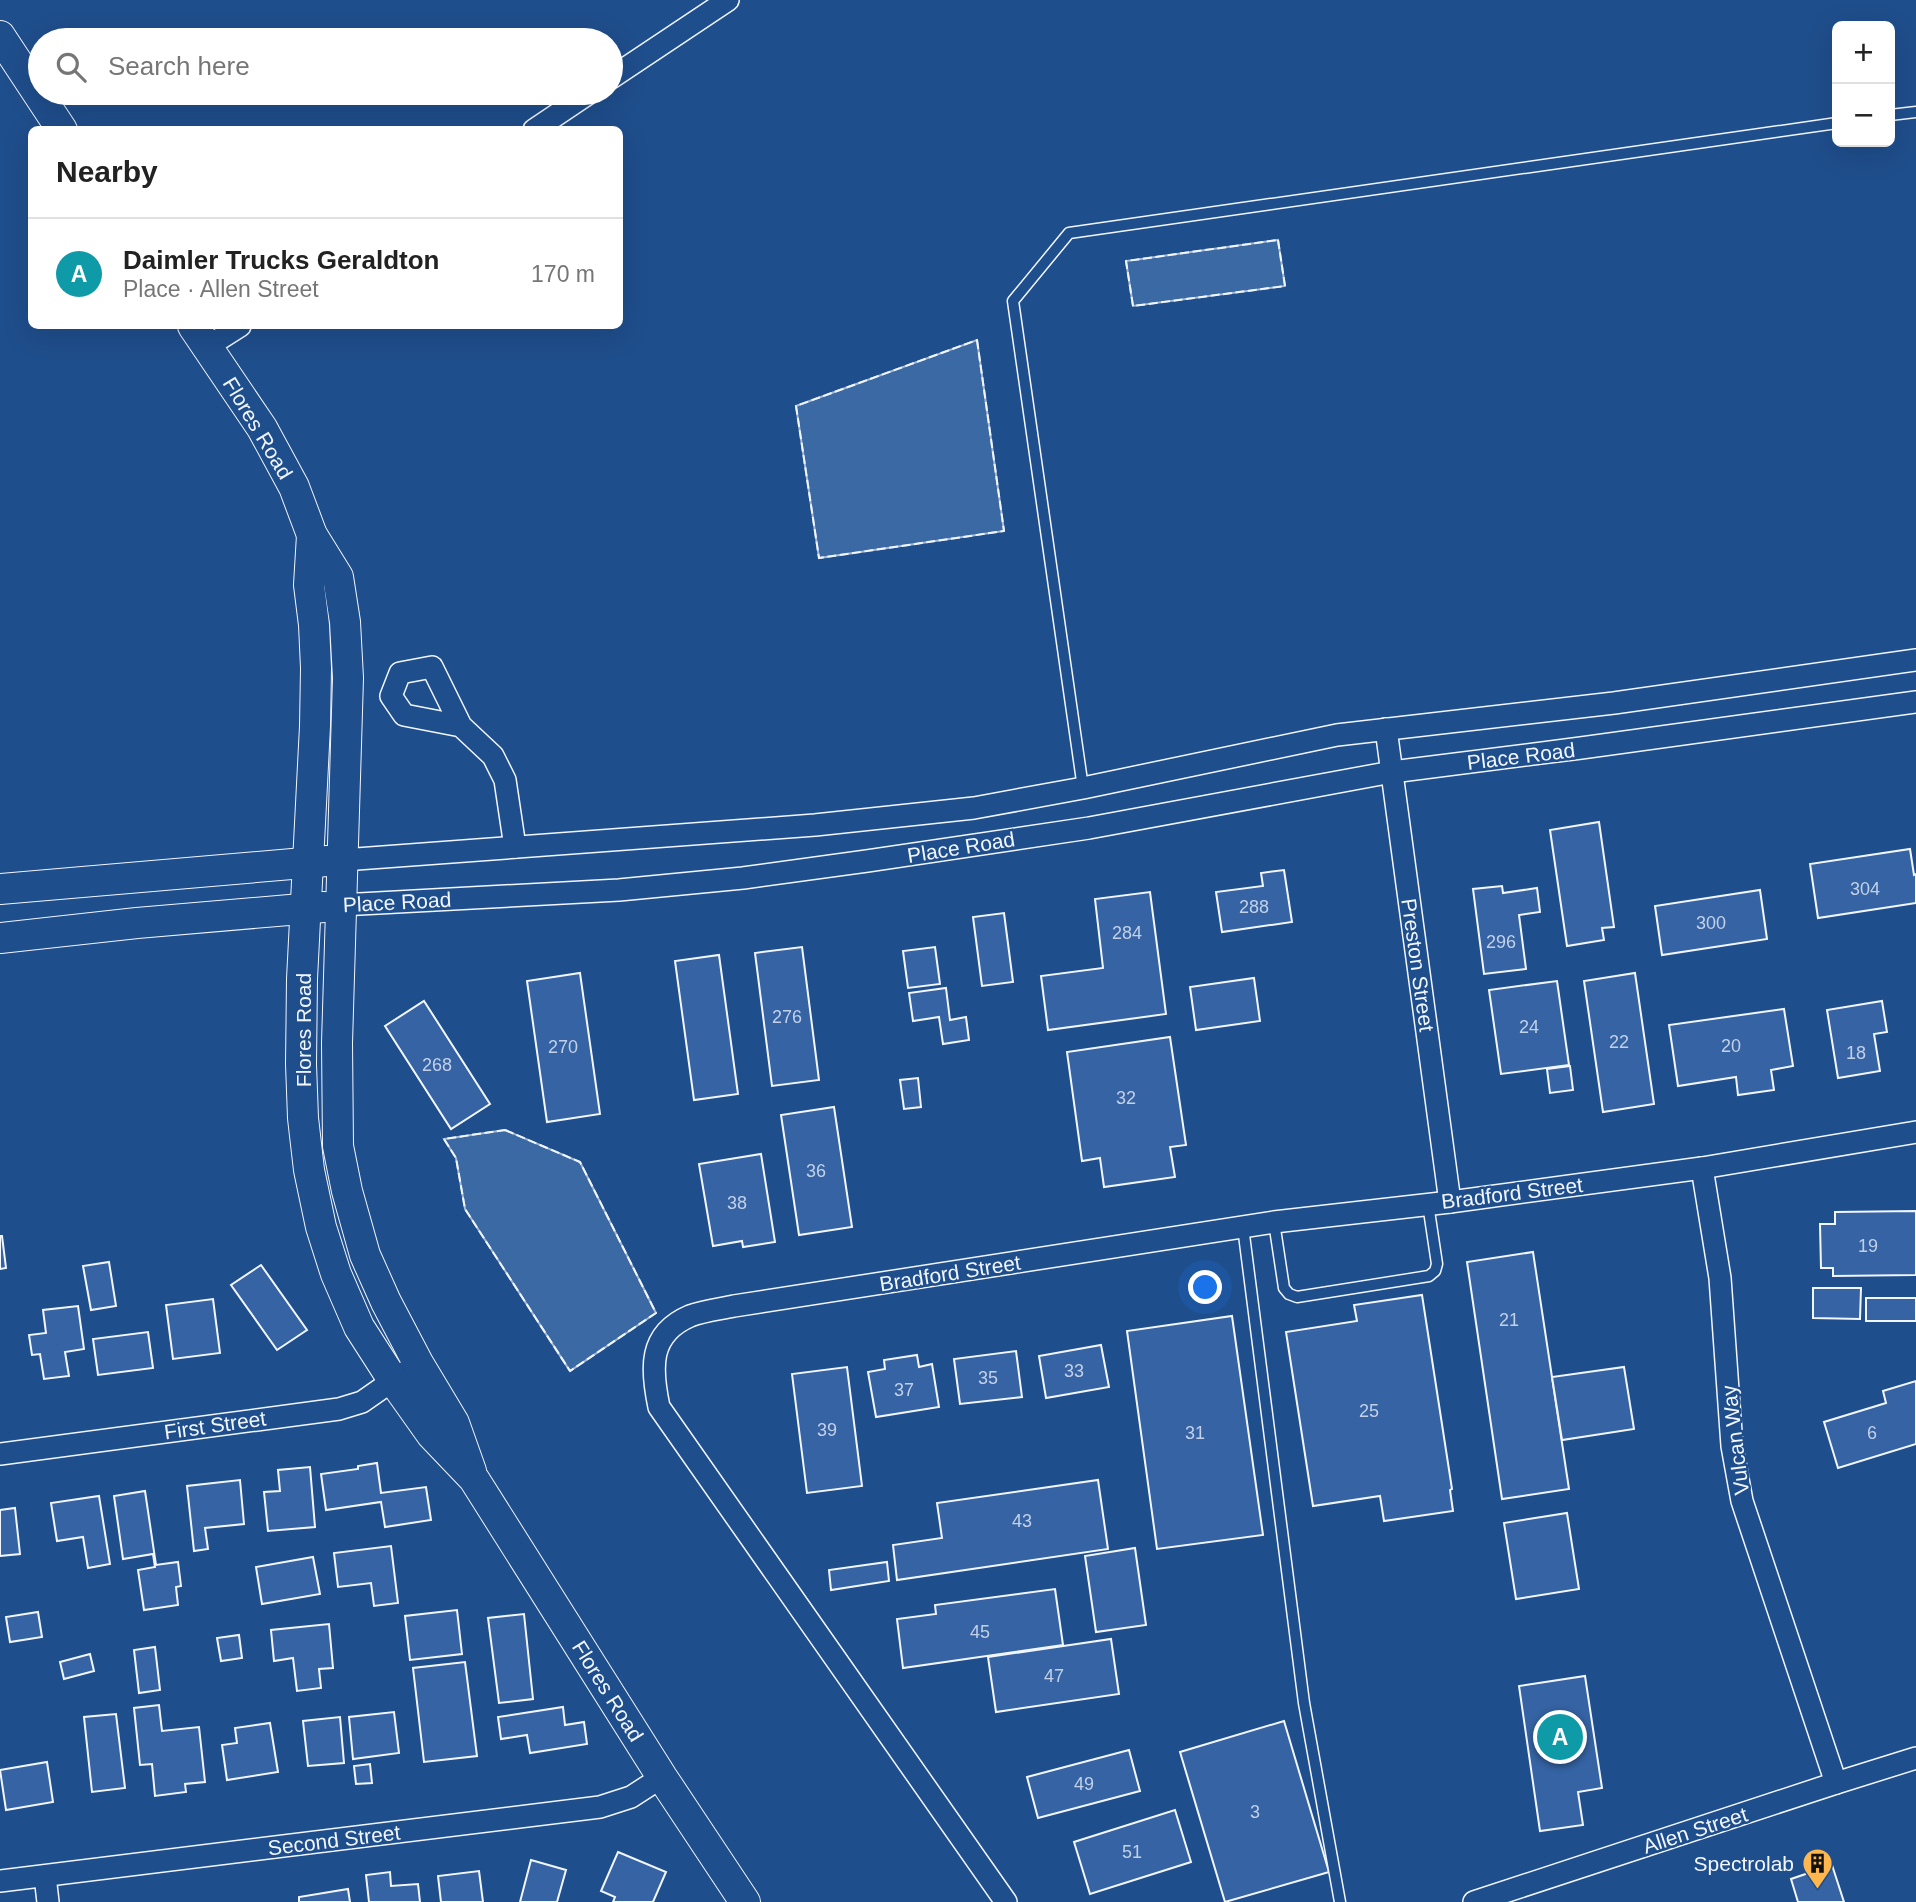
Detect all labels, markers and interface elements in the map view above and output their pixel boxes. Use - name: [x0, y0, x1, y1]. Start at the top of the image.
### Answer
- map controls: [1832, 21, 1895, 147]
- button: +: [1832, 21, 1895, 84]
- search box: [28, 28, 623, 105]
- icon: search: [52, 48, 90, 86]
- text: Search here: [108, 51, 250, 81]
- button: −: [1832, 84, 1895, 147]
- text: Nearby: [56, 155, 158, 188]
- text: Daimler Trucks Geraldton: [123, 245, 439, 275]
- text: A: [71, 261, 87, 287]
- text: 170 m: [531, 261, 595, 287]
- text: Place · Allen Street: [123, 276, 319, 302]
- street label: Flores Road: [219, 373, 297, 483]
- street label: Place Road: [1466, 738, 1576, 774]
- street label: Place Road: [906, 827, 1016, 867]
- house number: 304: [1850, 879, 1880, 899]
- street label: Place Road: [342, 888, 452, 916]
- house number: 288: [1239, 897, 1269, 917]
- street label: Preston Street: [1397, 897, 1439, 1033]
- house number: 300: [1696, 913, 1726, 933]
- house number: 284: [1112, 923, 1142, 943]
- house number: 296: [1486, 932, 1516, 952]
- street label: Flores Road: [292, 973, 315, 1087]
- house number: 276: [772, 1007, 802, 1027]
- house number: 24: [1519, 1017, 1539, 1037]
- house number: 22: [1609, 1032, 1629, 1052]
- house number: 20: [1721, 1036, 1741, 1056]
- house number: 270: [548, 1037, 578, 1057]
- house number: 18: [1846, 1043, 1866, 1063]
- house number: 268: [422, 1055, 452, 1075]
- house number: 32: [1116, 1088, 1136, 1108]
- house number: 36: [806, 1161, 826, 1181]
- street label: Bradford Street: [1440, 1173, 1584, 1213]
- house number: 38: [727, 1193, 747, 1213]
- house number: 19: [1858, 1236, 1878, 1256]
- street label: Bradford Street: [878, 1250, 1022, 1295]
- your location: [1188, 1270, 1222, 1304]
- house number: 21: [1499, 1310, 1519, 1330]
- house number: 33: [1064, 1361, 1084, 1381]
- house number: 35: [978, 1368, 998, 1388]
- house number: 37: [894, 1380, 914, 1400]
- street label: Vulcan Way: [1717, 1383, 1753, 1496]
- house number: 25: [1359, 1401, 1379, 1421]
- street label: First Street: [163, 1406, 268, 1444]
- house number: 39: [817, 1420, 837, 1440]
- house number: 31: [1185, 1423, 1205, 1443]
- house number: 6: [1867, 1423, 1877, 1443]
- house number: 43: [1012, 1511, 1032, 1531]
- house number: 45: [970, 1622, 990, 1642]
- street label: Flores Road: [568, 1636, 648, 1746]
- house number: 47: [1044, 1666, 1064, 1686]
- pin: A: [1537, 1711, 1583, 1763]
- house number: 49: [1074, 1774, 1094, 1794]
- house number: 3: [1250, 1802, 1260, 1822]
- street label: Allen Street: [1640, 1802, 1750, 1858]
- street label: Second Street: [267, 1820, 402, 1860]
- house number: 51: [1122, 1842, 1142, 1862]
- building icon: Spectrolab: [1800, 1846, 1834, 1890]
- place label: Spectrolab: [1694, 1852, 1794, 1875]

